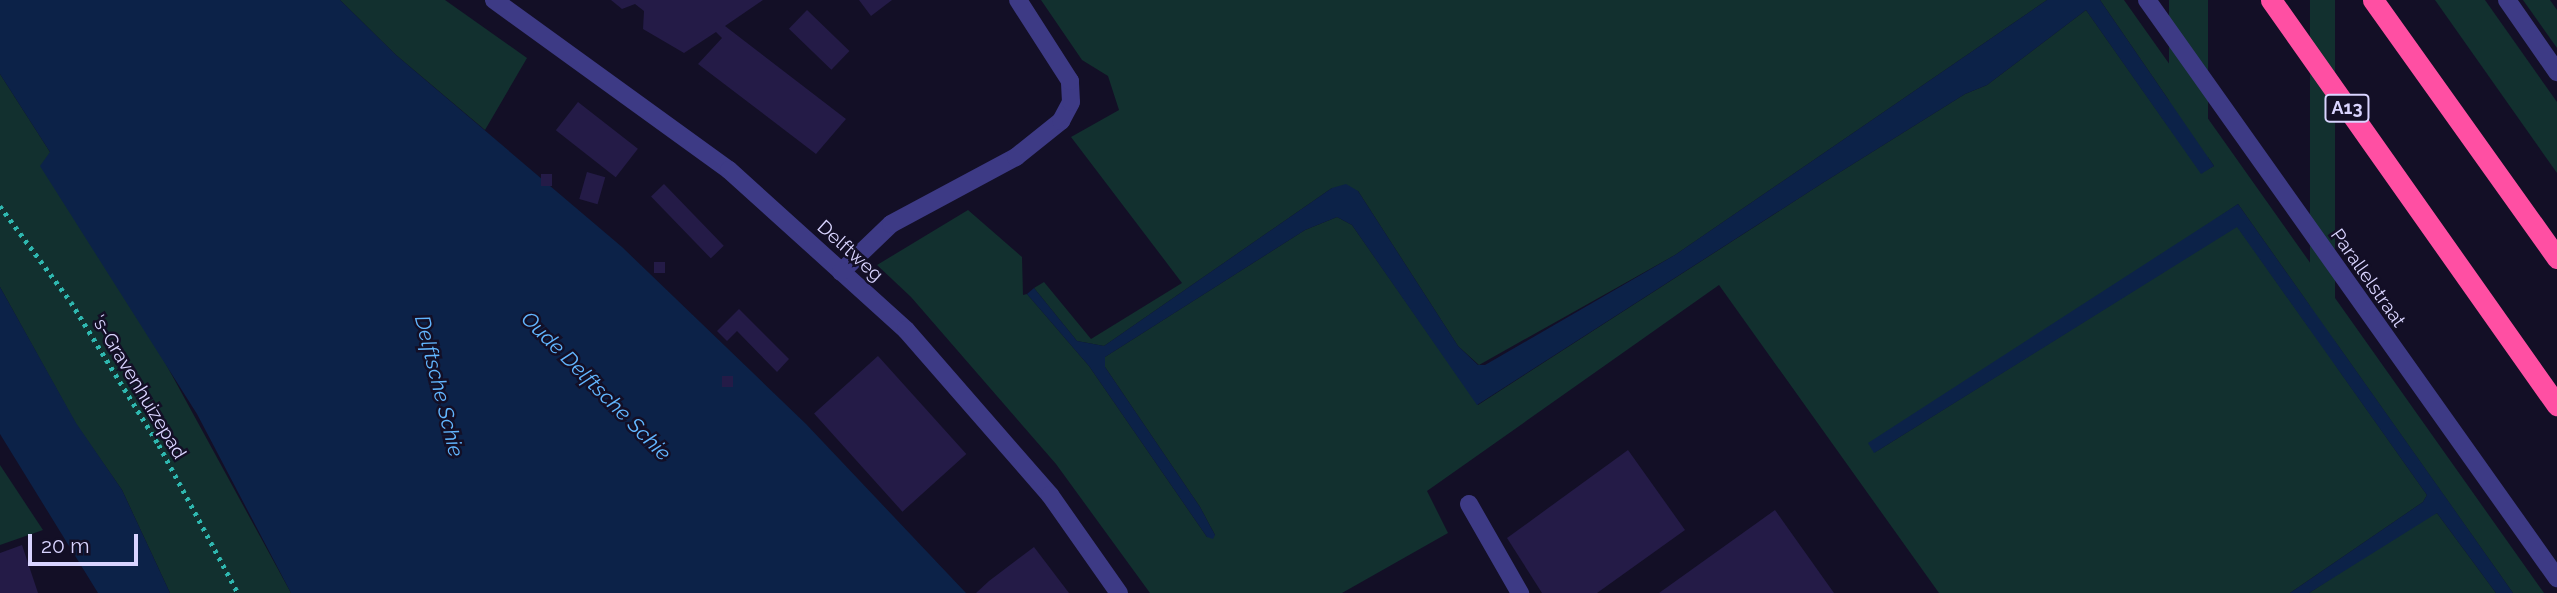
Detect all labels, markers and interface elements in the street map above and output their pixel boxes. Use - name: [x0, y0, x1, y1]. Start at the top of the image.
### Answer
- road number: A13: [2324, 94, 2370, 122]
- street label: Delftweg: [812, 216, 888, 286]
- street label: Parallelstraat: [2326, 224, 2410, 332]
- water label: Oude Delftsche Schie: [516, 306, 676, 466]
- street label: 's-Gravenhuizepad: [87, 311, 191, 463]
- water label: Delftsche Schie: [409, 313, 469, 459]
- scale bar: [32, 520, 142, 564]
- text: 20 m: [41, 533, 89, 558]

